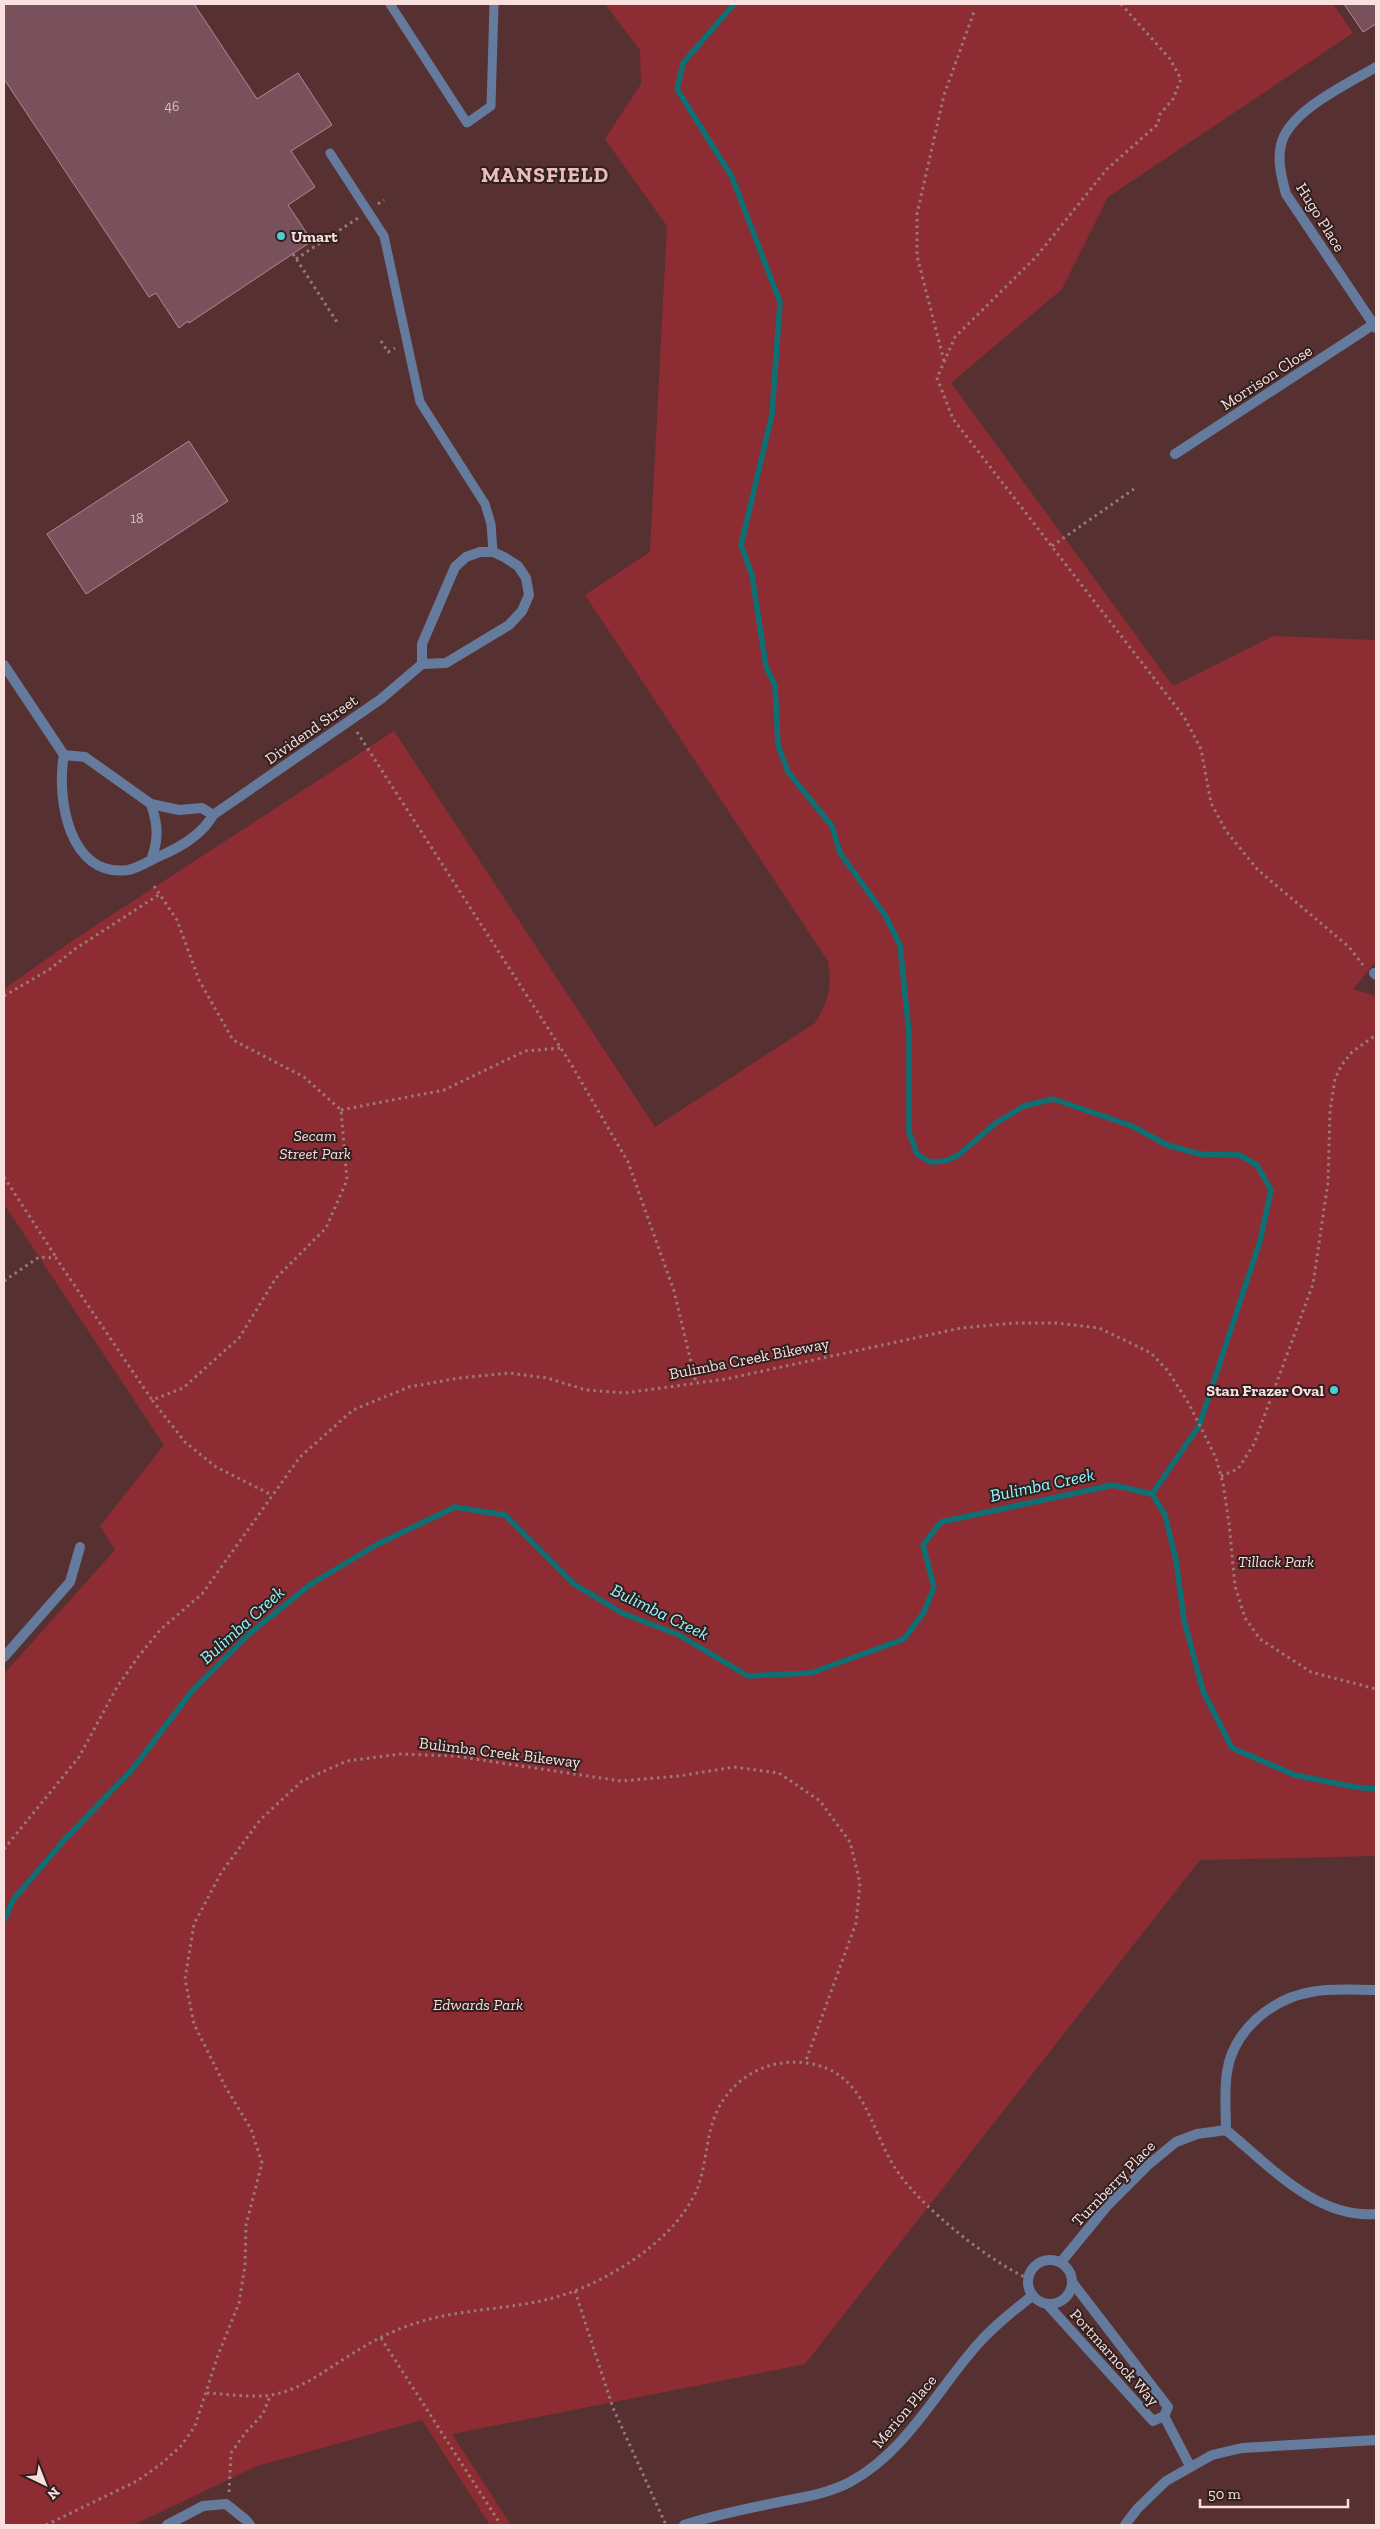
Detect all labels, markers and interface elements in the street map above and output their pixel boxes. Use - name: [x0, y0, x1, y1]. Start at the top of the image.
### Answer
- house number: 46: [165, 98, 179, 115]
- district label: MANSFIELD: [481, 162, 609, 187]
- street label: Hugo Place: [1292, 179, 1349, 255]
- place label: Umart: [291, 227, 338, 246]
- marker: Umart: [275, 230, 287, 242]
- street label: Morrison Close: [1217, 341, 1316, 414]
- house number: 18: [131, 510, 143, 527]
- street label: Dividend Street: [262, 691, 361, 768]
- park label: Secam Street Park: [279, 1126, 351, 1163]
- street label: Bulimba Creek Bikeway: [668, 1334, 831, 1383]
- place label: Stan Frazer Oval: [1206, 1381, 1324, 1400]
- marker: Stan Frazer Oval: [1328, 1384, 1340, 1396]
- water label: Bulimba Creek: [988, 1463, 1096, 1507]
- park label: Tillack Park: [1238, 1552, 1314, 1571]
- water label: Bulimba Creek: [607, 1579, 713, 1645]
- water label: Bulimba Creek: [195, 1581, 289, 1669]
- street label: Bulimba Creek Bikeway: [418, 1733, 583, 1772]
- park label: Edwards Park: [433, 1995, 523, 2014]
- street label: Turnberry Place: [1068, 2137, 1159, 2230]
- street label: Portmarnock Way: [1066, 2305, 1164, 2410]
- street label: Merion Place: [868, 2371, 940, 2452]
- north arrow: [20, 2459, 70, 2509]
- scale bar: [1200, 2476, 1348, 2508]
- text: N: [44, 2483, 63, 2503]
- text: 50 m: [1208, 2485, 1241, 2503]

